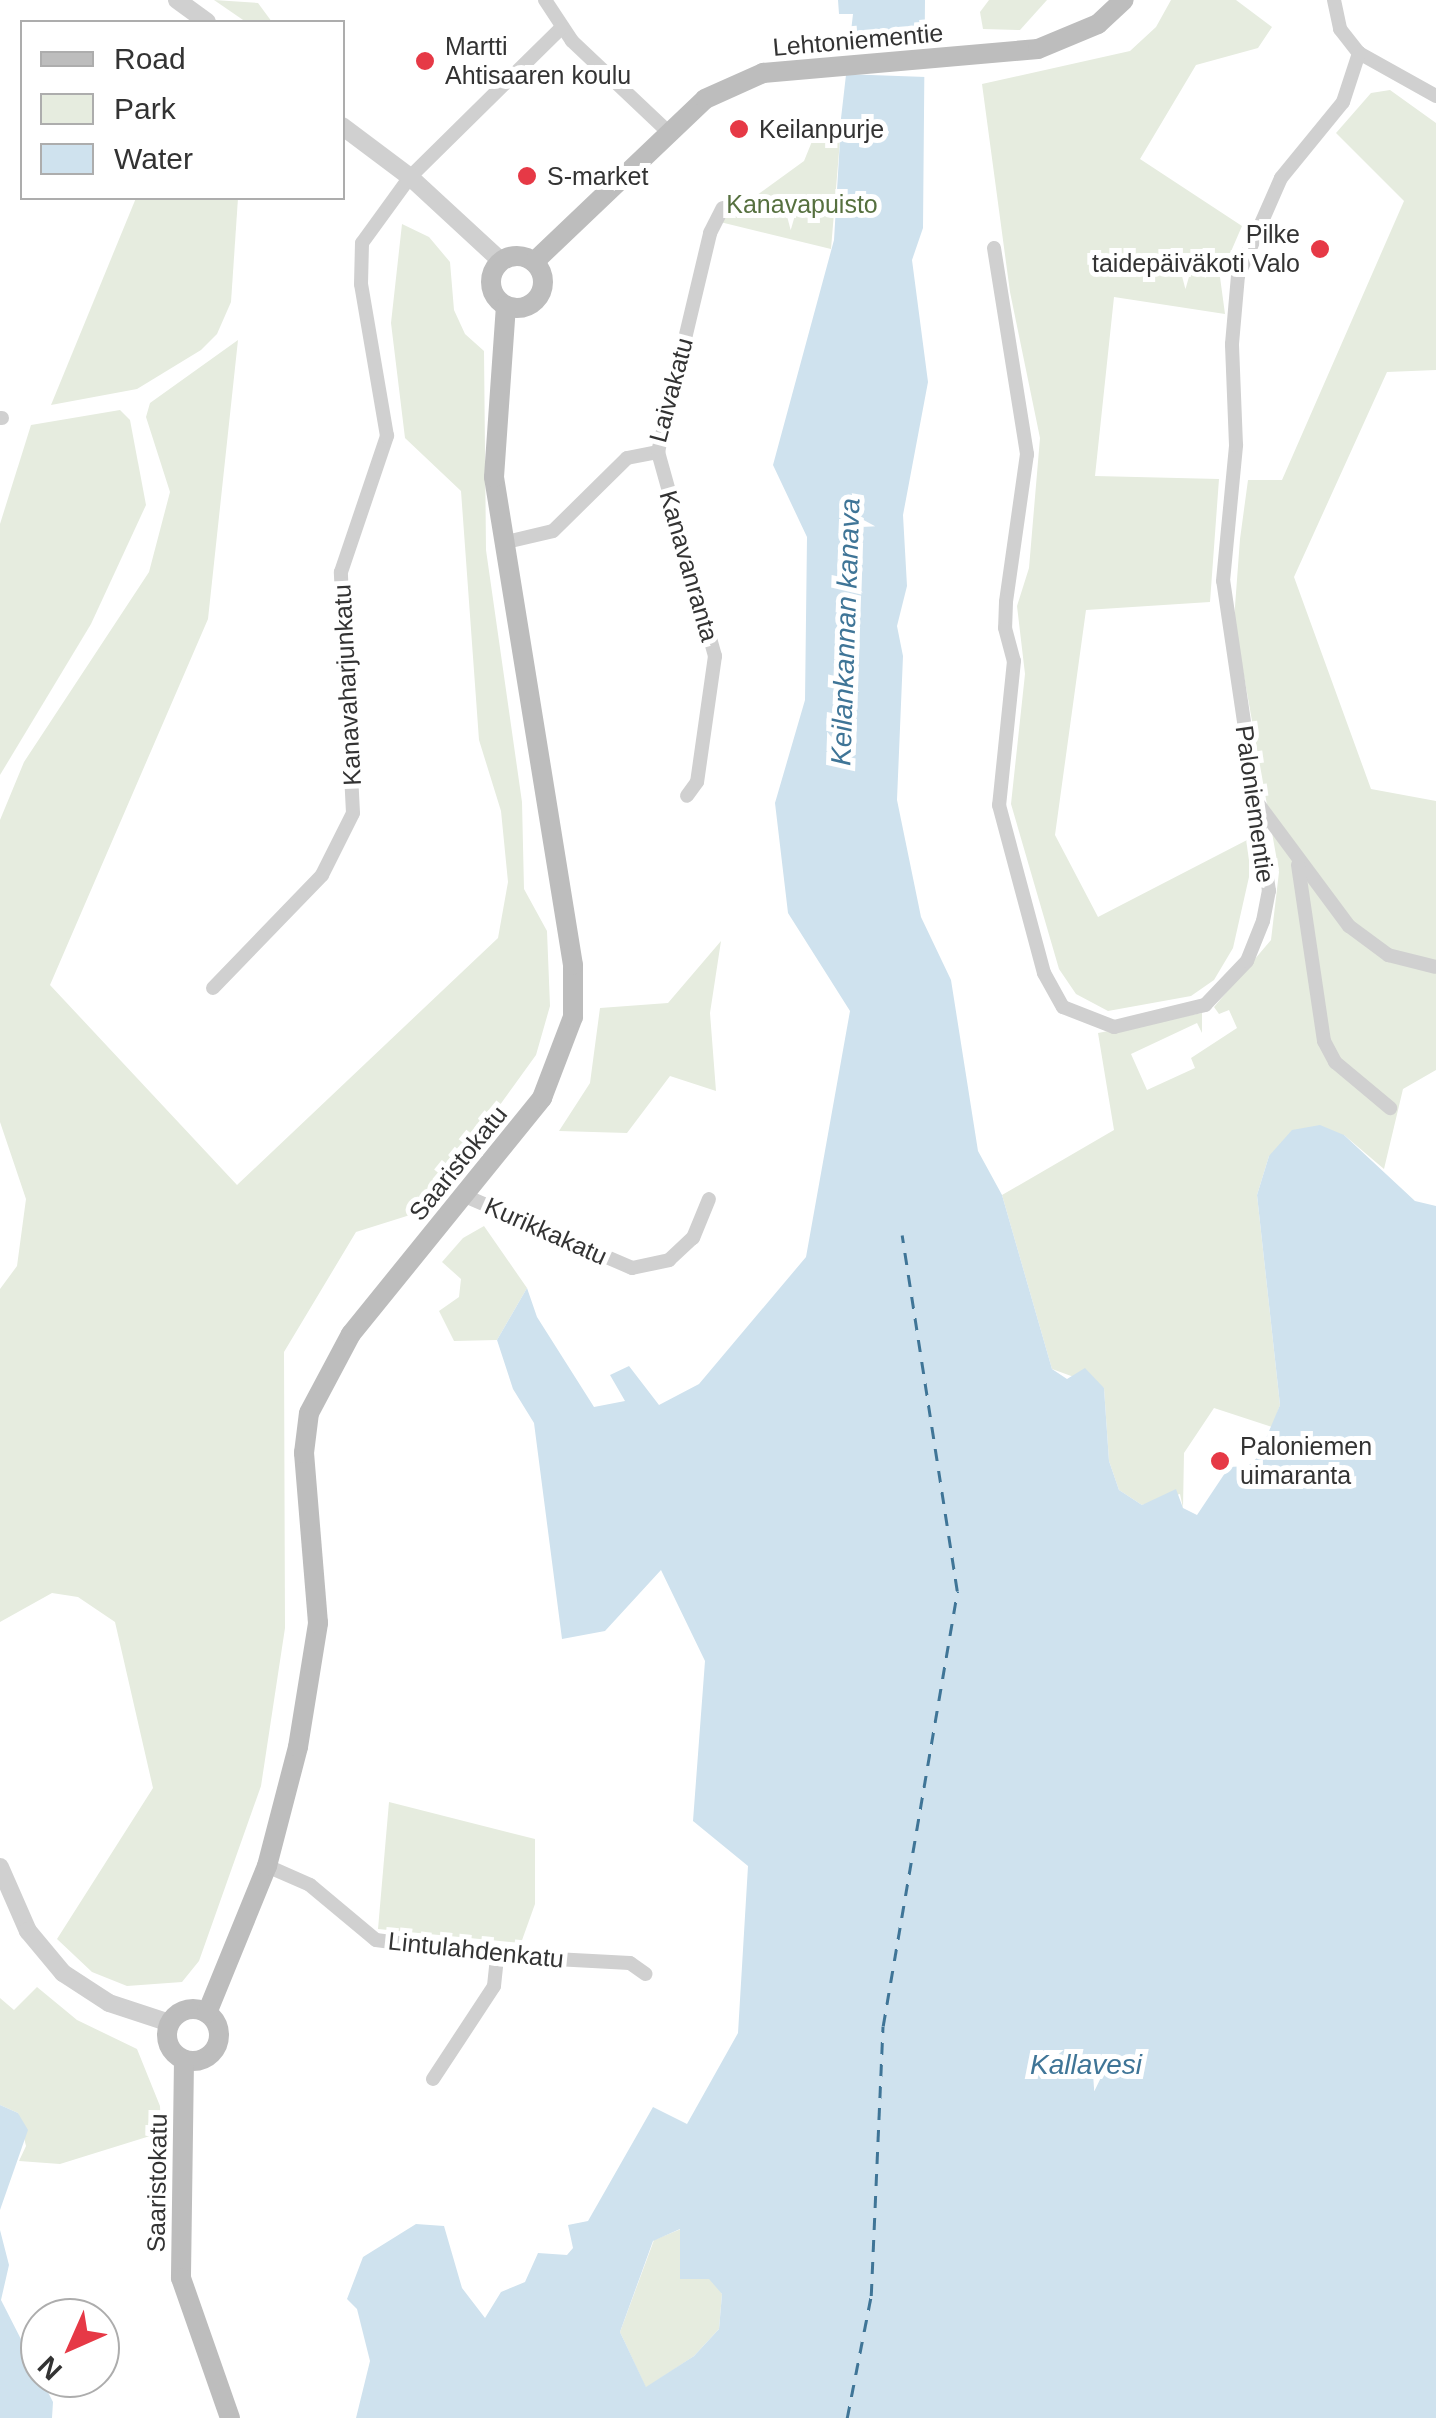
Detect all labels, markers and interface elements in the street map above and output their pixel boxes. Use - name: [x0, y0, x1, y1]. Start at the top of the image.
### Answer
- street label: Lehtoniementie: [772, 18, 944, 62]
- legend: [20, 20, 345, 200]
- place label: Martti Ahtisaaren koulu: [445, 32, 631, 91]
- text: Road: [114, 42, 186, 75]
- marker: Martti Ahtisaaren koulu: [414, 50, 436, 72]
- text: Park: [114, 92, 176, 125]
- place label: Keilanpurje: [759, 114, 884, 144]
- marker: Keilanpurje: [728, 118, 750, 140]
- text: Water: [114, 142, 193, 175]
- place label: S-market: [547, 161, 648, 191]
- marker: S-market: [516, 165, 538, 187]
- park label: Kanavapuisto: [726, 189, 878, 219]
- place label: Pilke taidepäiväkoti Valo: [1092, 220, 1300, 279]
- marker: Pilke taidepäiväkoti Valo: [1309, 238, 1331, 260]
- street label: Laivakatu: [643, 334, 699, 446]
- street label: Kanavanranta: [653, 487, 725, 645]
- water label: Keilankannan kanava: [825, 498, 867, 766]
- street label: Kanavaharjunkatu: [327, 584, 367, 786]
- street label: Paloniementie: [1229, 723, 1281, 885]
- street label: Saaristokatu: [403, 1100, 513, 1226]
- street label: Kurikkakatu: [480, 1191, 612, 1271]
- place label: Paloniemen uimaranta: [1240, 1432, 1372, 1491]
- marker: Paloniemen uimaranta: [1209, 1450, 1231, 1472]
- street label: Lintulahdenkatu: [387, 1926, 565, 1974]
- water label: Kallavesi: [1030, 2048, 1142, 2082]
- street label: Saaristokatu: [141, 2113, 173, 2253]
- north arrow: [20, 2298, 120, 2398]
- text: N: [32, 2350, 68, 2386]

